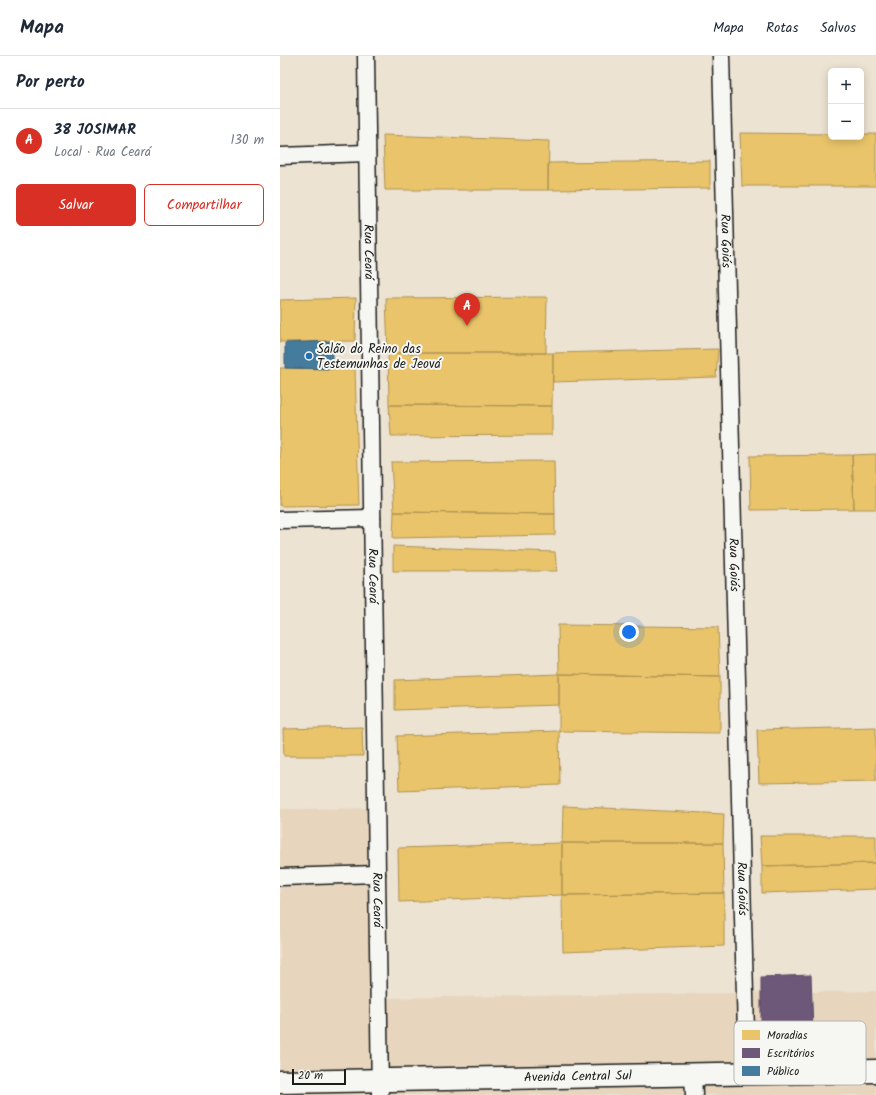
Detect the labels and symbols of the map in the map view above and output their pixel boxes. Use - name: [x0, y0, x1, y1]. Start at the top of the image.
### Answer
- street label: Rua Goiás: [715, 214, 737, 269]
- street label: Rua Ceará: [358, 224, 380, 282]
- pin: A: [454, 293, 480, 326]
- place label: Salão do Reino das Testemunhas de Jeová: [317, 339, 442, 375]
- marker: Salão do Reino das Testemunhas de Jeová: [304, 351, 314, 361]
- street label: Rua Goiás: [723, 538, 745, 592]
- street label: Rua Ceará: [362, 548, 384, 606]
- your location: [619, 622, 639, 642]
- street label: Rua Goiás: [731, 862, 753, 916]
- street label: Rua Ceará: [366, 872, 388, 930]
- legend: [734, 1021, 866, 1085]
- text: Moradias: [767, 1027, 808, 1045]
- text: Escritórios: [767, 1045, 815, 1063]
- text: Público: [767, 1063, 799, 1081]
- street label: Avenida Central Sul: [524, 1065, 632, 1088]
- scale bar: [292, 1067, 346, 1086]

